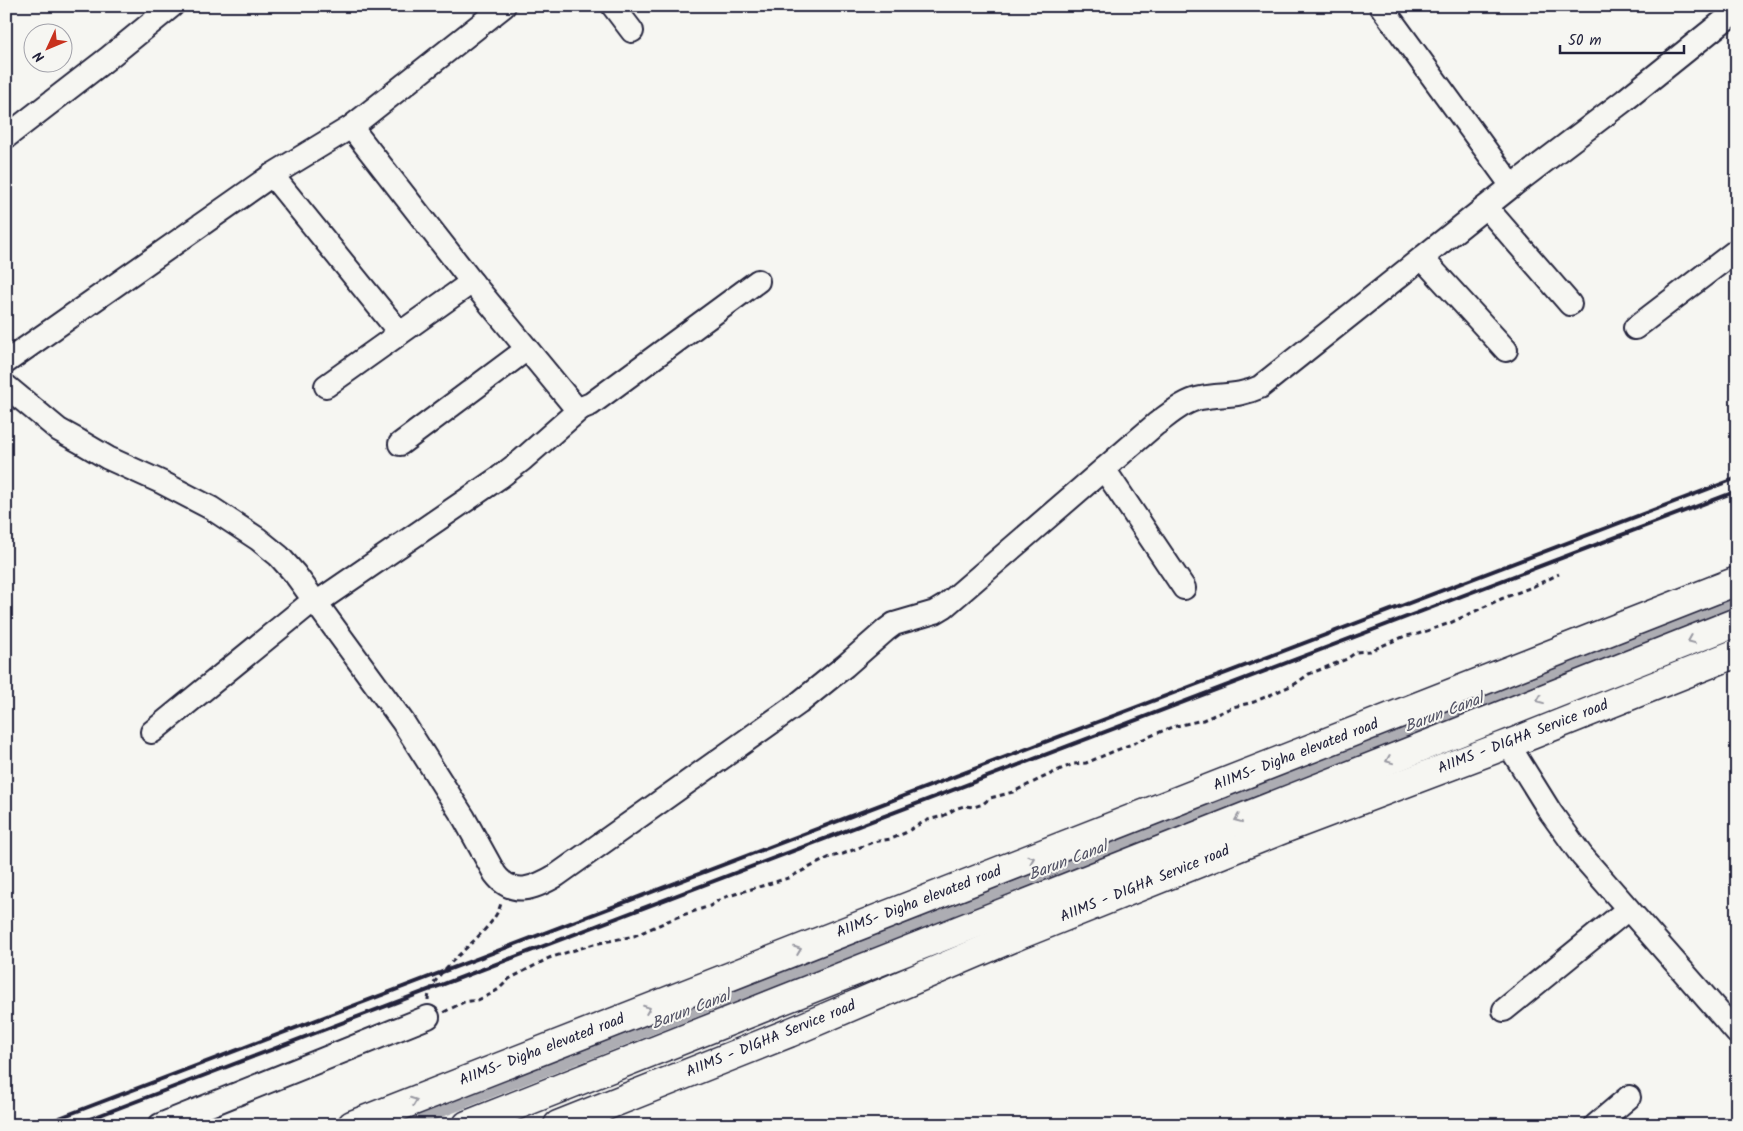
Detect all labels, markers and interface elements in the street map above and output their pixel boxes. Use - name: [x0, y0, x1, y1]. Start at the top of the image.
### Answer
- north arrow: [22, 22, 72, 72]
- scale bar: [1560, 22, 1684, 54]
- text: 50 m: [1568, 29, 1602, 53]
- text: N: [28, 45, 50, 67]
- one-way arrow: [1688, 634, 1696, 644]
- water label: Barun Canal: [1401, 685, 1490, 739]
- street label: AIIMS - DIGHA Service road: [1434, 693, 1612, 781]
- one-way arrow: [1536, 694, 1545, 704]
- street label: AIIMS- Digha elevated road: [1210, 712, 1383, 798]
- one-way arrow: [1385, 753, 1394, 764]
- one-way arrow: [1234, 813, 1243, 824]
- water label: Barun Canal: [1025, 833, 1114, 887]
- street label: AIIMS - DIGHA Service road: [1057, 839, 1234, 929]
- one-way arrow: [1026, 854, 1034, 864]
- street label: AIIMS- Digha elevated road: [833, 859, 1006, 945]
- one-way arrow: [793, 946, 802, 956]
- water label: Barun Canal: [648, 982, 737, 1036]
- street label: AIIMS - DIGHA Service road: [683, 994, 860, 1084]
- one-way arrow: [642, 1005, 650, 1015]
- street label: AIIMS- Digha elevated road: [456, 1007, 629, 1093]
- one-way arrow: [409, 1096, 418, 1107]

